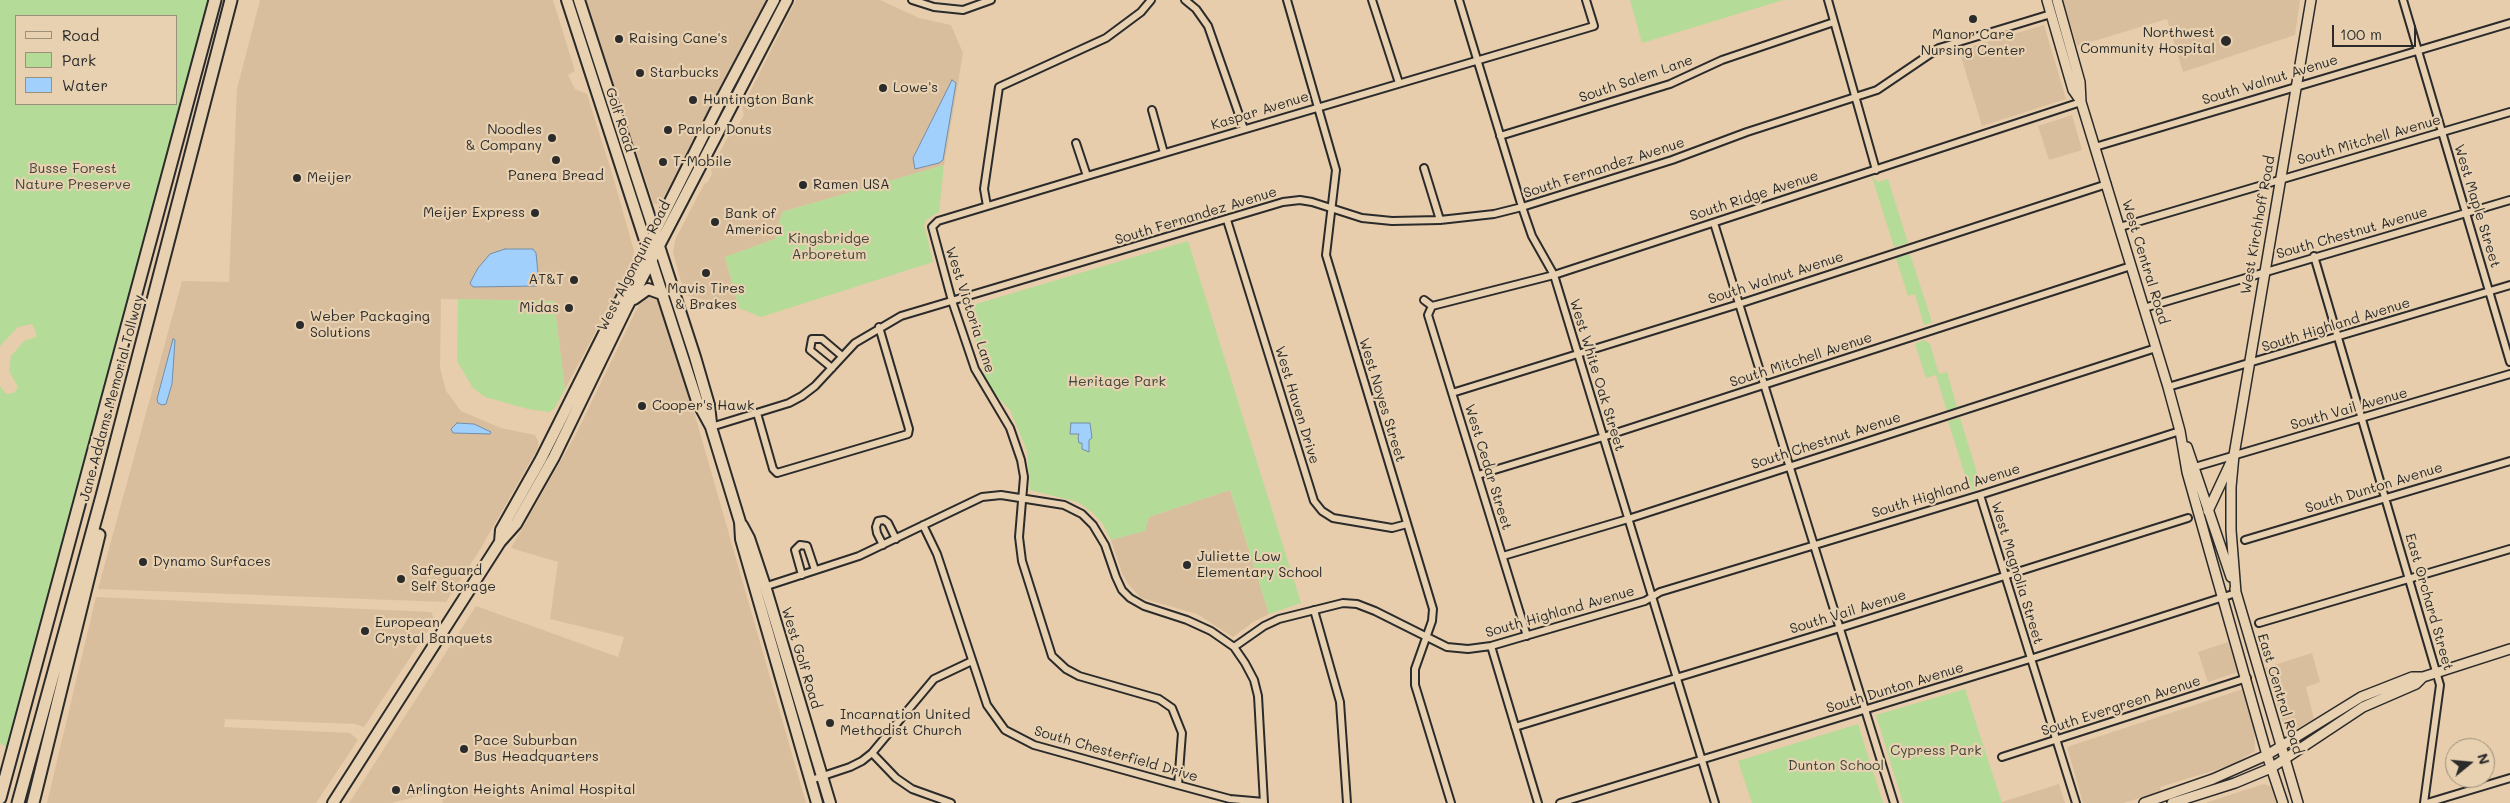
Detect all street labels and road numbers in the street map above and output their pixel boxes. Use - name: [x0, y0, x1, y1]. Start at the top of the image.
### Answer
- street label: South Walnut Avenue: [2200, 51, 2340, 109]
- street label: South Salem Lane: [1577, 52, 1695, 106]
- street label: Golf Road: [602, 86, 638, 154]
- street label: Kaspar Avenue: [1209, 88, 1311, 134]
- street label: South Mitchell Avenue: [2295, 111, 2443, 169]
- street label: South Fernandez Avenue: [1521, 134, 1687, 202]
- street label: West Maple Street: [2450, 142, 2504, 270]
- street label: West Kirchhoff Road: [2238, 154, 2278, 296]
- street label: South Ridge Avenue: [1688, 167, 1820, 225]
- street label: South Fernandez Avenue: [1113, 183, 1279, 249]
- street label: West Algonquin Road: [594, 198, 674, 334]
- street label: West Central Road: [2118, 198, 2172, 326]
- street label: South Chestnut Avenue: [2275, 203, 2429, 263]
- street label: West Victoria Lane: [942, 245, 998, 375]
- street label: South Walnut Avenue: [1706, 248, 1846, 308]
- street label: Jane Addams Memorial Tollway: [76, 293, 148, 503]
- street label: South Highland Avenue: [2260, 294, 2412, 356]
- street label: West White Oak Street: [1566, 297, 1628, 453]
- street label: South Mitchell Avenue: [1728, 329, 1874, 391]
- street label: West Noyes Street: [1355, 336, 1409, 464]
- street label: West Haven Drive: [1271, 344, 1323, 466]
- street label: South Vail Avenue: [2289, 384, 2409, 434]
- street label: West Cedar Street: [1461, 402, 1515, 532]
- street label: South Chestnut Avenue: [1749, 409, 1903, 473]
- street label: South Dunton Avenue: [2303, 459, 2445, 517]
- street label: South Highland Avenue: [1870, 460, 2022, 522]
- street label: West Magnolia Street: [1987, 500, 2047, 646]
- street label: East Orchard Street: [2401, 531, 2457, 673]
- street label: South Highland Avenue: [1483, 583, 1637, 641]
- street label: South Vail Avenue: [1788, 586, 1908, 638]
- street label: West Golf Road: [778, 605, 824, 711]
- street label: East Central Road: [2254, 632, 2306, 756]
- street label: South Dunton Avenue: [1824, 659, 1966, 717]
- street label: South Evergreen Avenue: [2039, 672, 2203, 740]
- street label: South Chesterfield Drive: [1032, 723, 1200, 785]

